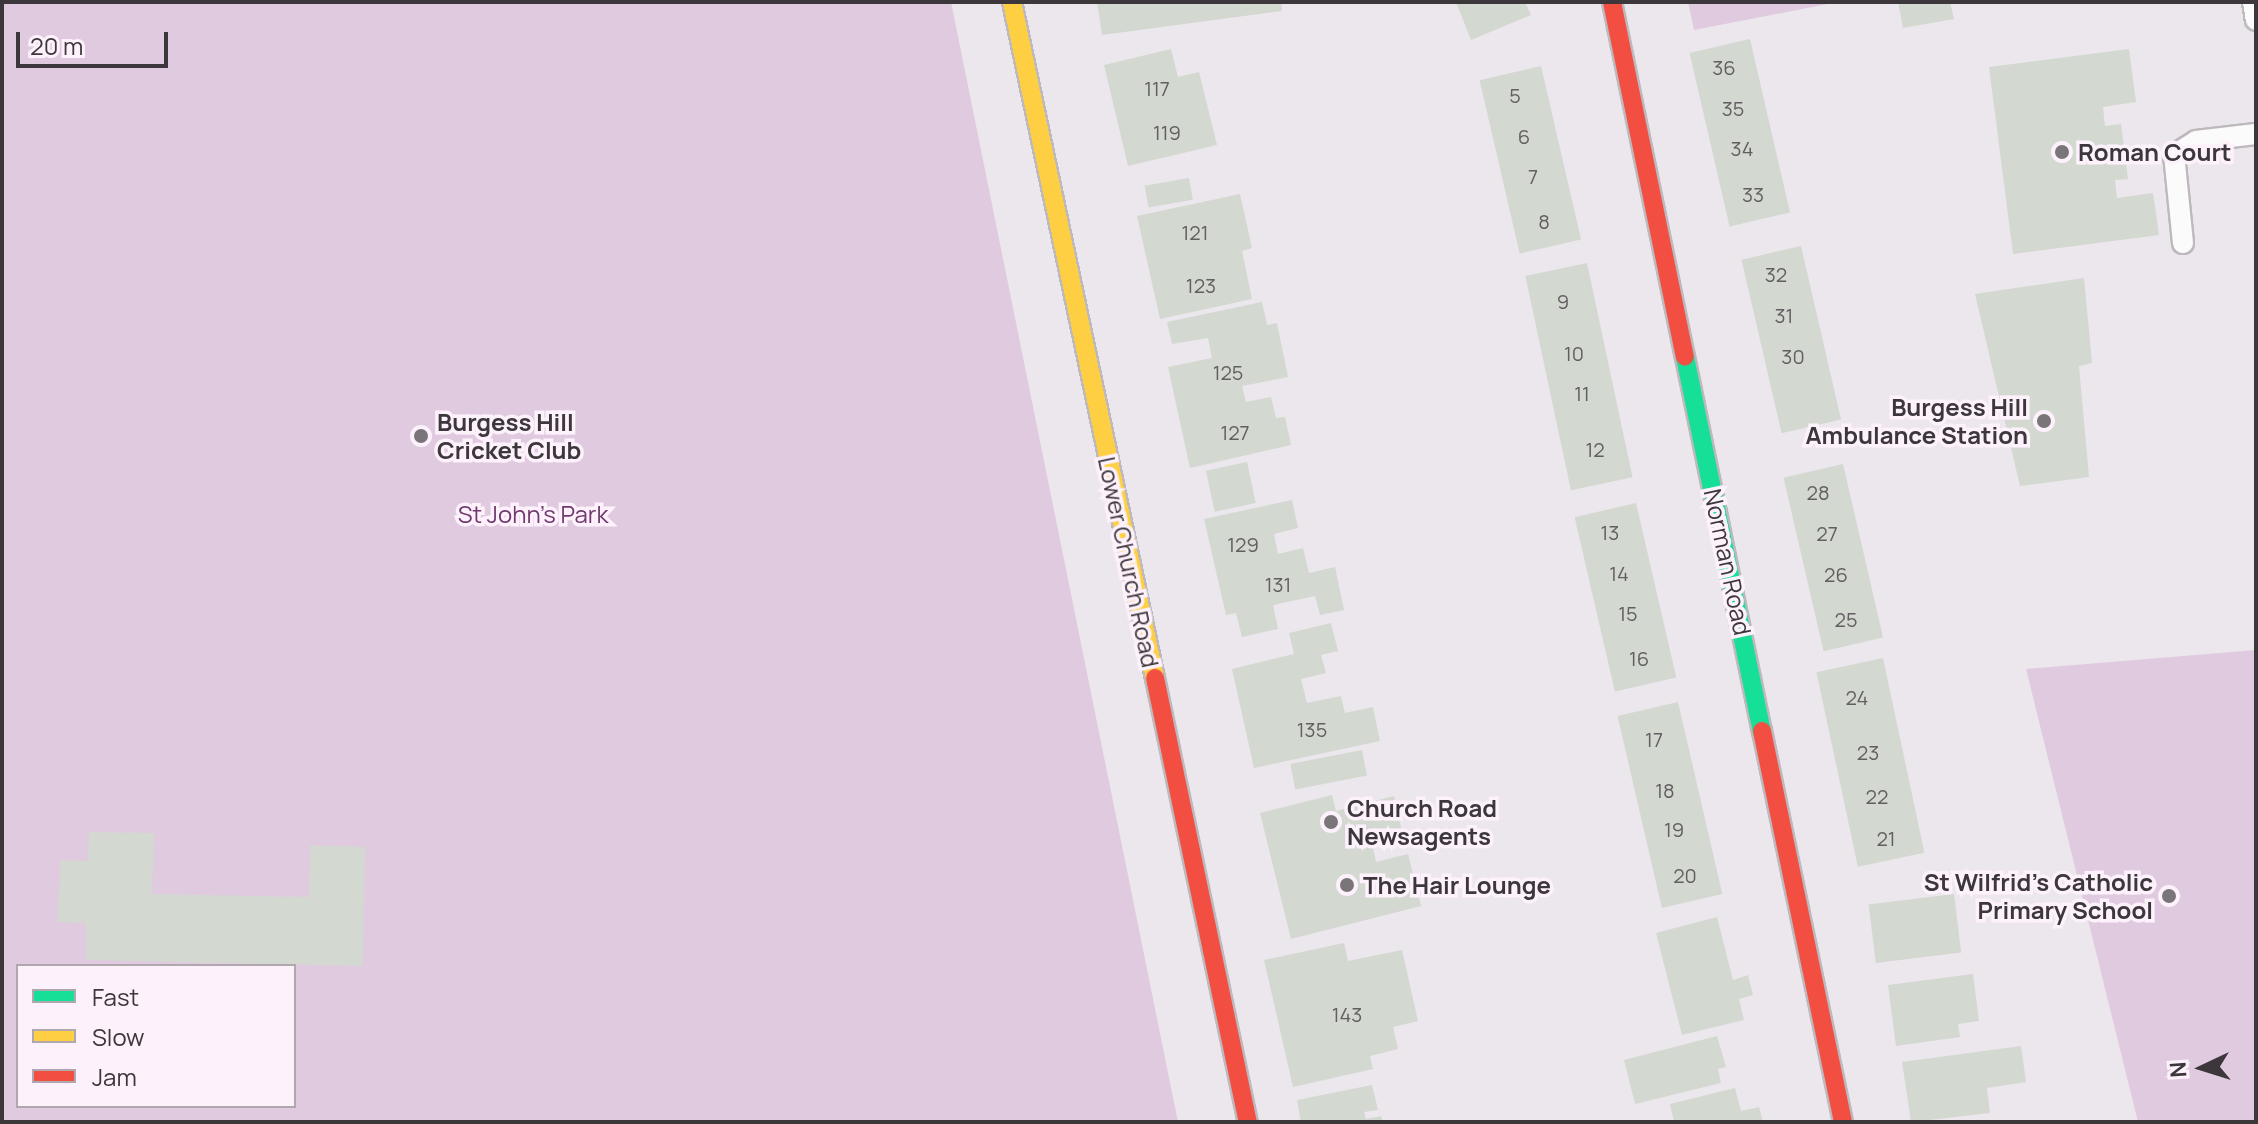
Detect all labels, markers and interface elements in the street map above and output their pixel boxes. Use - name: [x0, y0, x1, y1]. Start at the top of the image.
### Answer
- scale bar: [20, 16, 172, 66]
- text: 20 m: [30, 29, 83, 62]
- house number: 36: [1712, 55, 1736, 79]
- house number: 117: [1144, 76, 1170, 100]
- house number: 5: [1509, 83, 1521, 107]
- house number: 35: [1722, 96, 1744, 120]
- house number: 119: [1153, 120, 1181, 144]
- house number: 6: [1518, 124, 1530, 148]
- house number: 34: [1731, 136, 1753, 160]
- place label: Roman Court: [2078, 138, 2231, 166]
- marker: Roman Court: [2053, 143, 2071, 161]
- house number: 7: [1528, 164, 1538, 188]
- house number: 33: [1742, 182, 1764, 206]
- house number: 8: [1538, 209, 1550, 233]
- house number: 121: [1182, 220, 1208, 244]
- house number: 32: [1765, 262, 1787, 286]
- house number: 123: [1186, 273, 1216, 297]
- house number: 9: [1557, 289, 1569, 313]
- house number: 31: [1775, 303, 1793, 327]
- house number: 10: [1564, 341, 1584, 365]
- house number: 30: [1781, 344, 1805, 368]
- house number: 125: [1213, 360, 1243, 384]
- house number: 11: [1574, 381, 1590, 405]
- place label: Burgess Hill Ambulance Station: [1806, 393, 2028, 449]
- place label: Burgess Hill Cricket Club: [437, 408, 581, 464]
- marker: Burgess Hill Ambulance Station: [2035, 412, 2053, 430]
- house number: 127: [1220, 420, 1250, 444]
- marker: Burgess Hill Cricket Club: [412, 427, 430, 445]
- house number: 12: [1585, 437, 1605, 461]
- street label: Lower Church Road: [1093, 454, 1165, 670]
- house number: 28: [1806, 480, 1830, 504]
- street label: Norman Road: [1698, 486, 1758, 638]
- park label: St John's Park: [458, 500, 608, 528]
- house number: 13: [1601, 520, 1619, 544]
- house number: 27: [1816, 521, 1838, 545]
- house number: 129: [1227, 532, 1259, 556]
- house number: 14: [1609, 561, 1629, 585]
- house number: 26: [1824, 562, 1848, 586]
- house number: 131: [1265, 572, 1291, 596]
- house number: 15: [1618, 601, 1638, 625]
- house number: 25: [1835, 607, 1857, 631]
- house number: 16: [1629, 646, 1649, 670]
- house number: 24: [1846, 685, 1868, 709]
- house number: 135: [1297, 717, 1327, 741]
- house number: 17: [1645, 727, 1663, 751]
- house number: 23: [1857, 740, 1879, 764]
- house number: 18: [1655, 778, 1675, 802]
- house number: 22: [1866, 784, 1888, 808]
- place label: Church Road Newsagents: [1347, 794, 1497, 850]
- marker: Church Road Newsagents: [1322, 813, 1340, 831]
- house number: 19: [1664, 817, 1684, 841]
- house number: 21: [1876, 826, 1896, 850]
- house number: 20: [1673, 863, 1697, 887]
- place label: St Wilfrid's Catholic Primary School: [1924, 868, 2153, 924]
- place label: The Hair Lounge: [1363, 871, 1551, 899]
- marker: The Hair Lounge: [1338, 876, 1356, 894]
- marker: St Wilfrid's Catholic Primary School: [2160, 887, 2178, 905]
- legend: [16, 964, 296, 1108]
- text: Fast: [92, 980, 139, 1013]
- house number: 143: [1332, 1002, 1362, 1026]
- text: Slow: [92, 1020, 145, 1053]
- north arrow: [2162, 1028, 2242, 1108]
- text: Jam: [92, 1060, 137, 1093]
- text: N: [2163, 1061, 2194, 1079]

